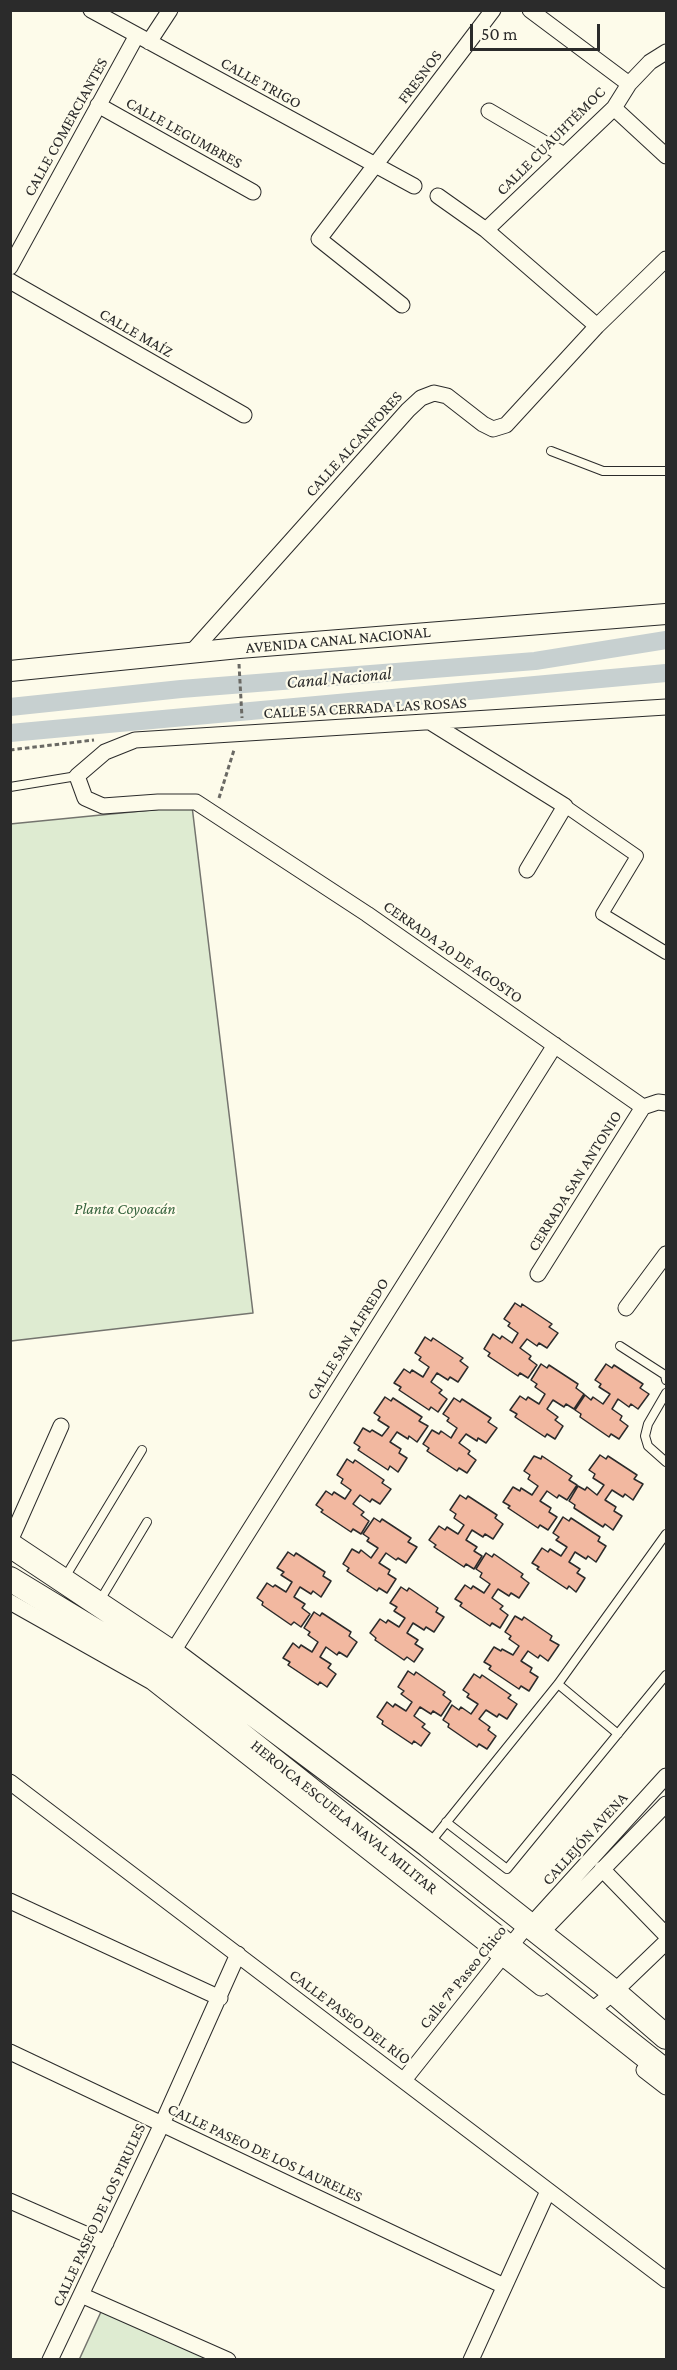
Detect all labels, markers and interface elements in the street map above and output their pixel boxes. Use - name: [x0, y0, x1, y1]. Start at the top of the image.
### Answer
- scale bar: [473, 12, 604, 50]
- text: 50 m: [481, 24, 518, 44]
- street label: FRESNOS: [394, 47, 446, 107]
- street label: CALLE TRIGO: [217, 53, 305, 113]
- street label: CALLE COMERCIANTES: [20, 54, 112, 200]
- street label: CALLE CUAUHTÉMOC: [493, 83, 609, 199]
- street label: CALLE LEGUMBRES: [122, 93, 246, 173]
- street label: CALLE MAÍZ: [96, 304, 176, 362]
- street label: CALLE ALCANFORES: [302, 387, 406, 501]
- street label: AVENIDA CANAL NACIONAL: [245, 622, 431, 658]
- water label: Canal Nacional: [286, 663, 392, 693]
- street label: CALLE 5A CERRADA LAS ROSAS: [263, 693, 467, 723]
- street label: CERRADA 20 DE AGOSTO: [380, 897, 526, 1007]
- street label: CERRADA SAN ANTONIO: [524, 1107, 626, 1255]
- park label: Planta Coyoacán: [74, 1199, 176, 1219]
- street label: CALLE SAN ALFREDO: [303, 1275, 393, 1403]
- street label: HEROICA ESCUELA NAVAL MILITAR: [247, 1736, 441, 1898]
- street label: CALLEJÓN AVENA: [538, 1789, 632, 1889]
- street label: Calle 7ª Paseo Chico: [415, 1921, 511, 2033]
- street label: CALLE PASEO DEL RÍO: [285, 1965, 415, 2069]
- street label: CALLE PASEO DE LOS LAURELES: [165, 2099, 365, 2207]
- street label: CALLE PASEO DE LOS PIRULES: [48, 2120, 150, 2310]

